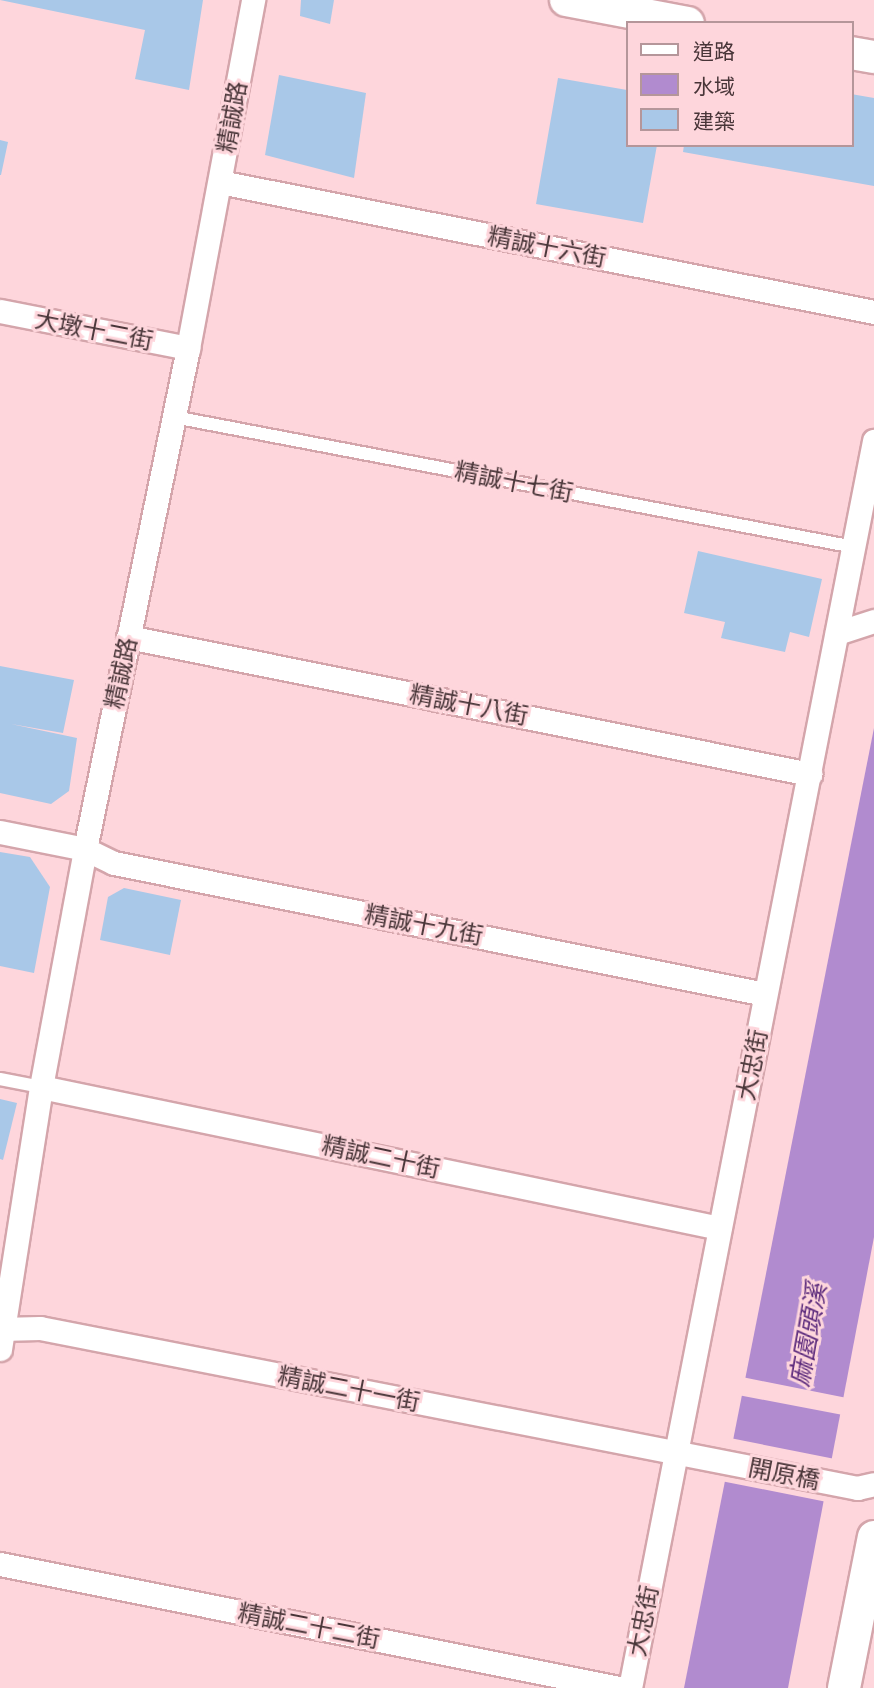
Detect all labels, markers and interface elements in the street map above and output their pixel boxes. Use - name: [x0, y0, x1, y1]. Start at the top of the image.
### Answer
- legend: [626, 21, 853, 147]
- text: 道路: [693, 39, 735, 64]
- text: 水域: [693, 74, 735, 99]
- street label: 精誠路: [212, 79, 252, 155]
- text: 建築: [693, 109, 735, 134]
- street label: 精誠十六街: [485, 221, 609, 273]
- street label: 大墩十二街: [32, 304, 156, 356]
- street label: 精誠十七街: [452, 456, 576, 508]
- street label: 精誠路: [99, 635, 143, 711]
- street label: 精誠十八街: [407, 679, 531, 731]
- street label: 精誠十九街: [362, 899, 486, 951]
- street label: 大忠街: [731, 1027, 773, 1103]
- street label: 精誠二十街: [319, 1130, 443, 1184]
- water label: 麻園頭溪: [785, 1281, 833, 1389]
- street label: 精誠二十一街: [276, 1361, 422, 1417]
- street label: 開原橋: [746, 1453, 822, 1495]
- street label: 大忠街: [622, 1583, 664, 1659]
- street label: 精誠二十二街: [236, 1598, 382, 1654]

